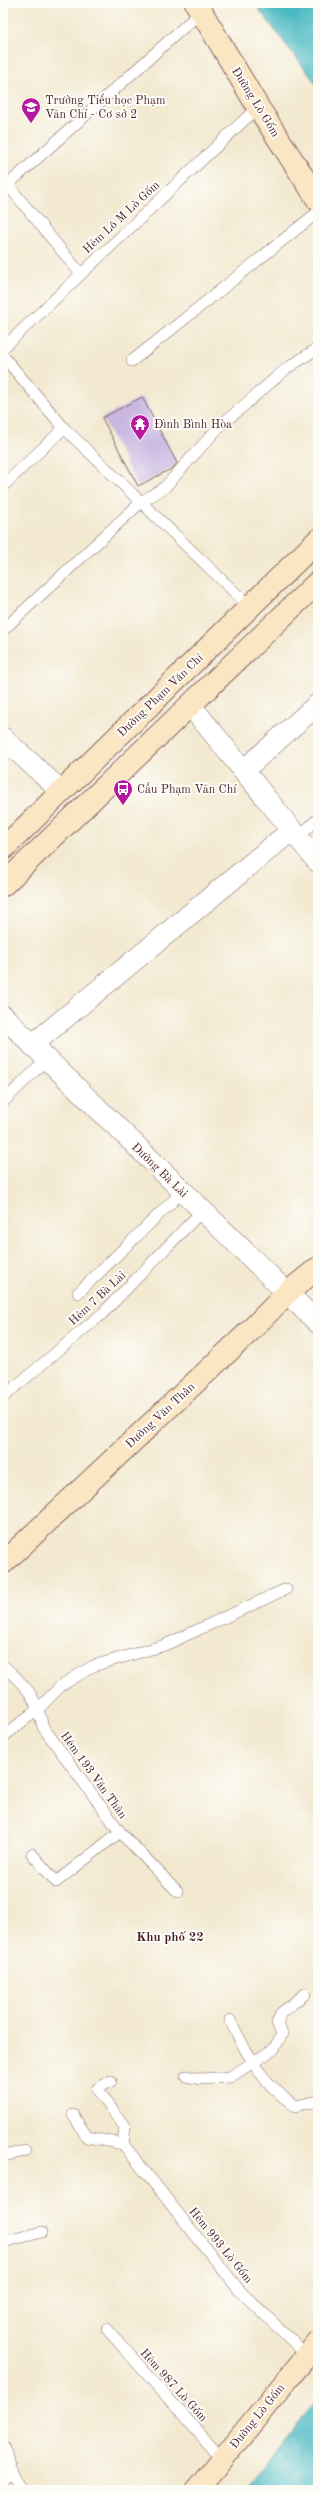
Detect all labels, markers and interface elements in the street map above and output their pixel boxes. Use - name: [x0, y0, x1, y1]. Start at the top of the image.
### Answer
- street label: Đường Lò Gốm: [229, 65, 282, 140]
- place label: Trường Tiểu học Phạm Văn Chí - Cơ sở 2: [45, 93, 166, 121]
- school or university icon: Trường Tiểu học Phạm Văn Chí - Cơ sở 2: [20, 96, 42, 124]
- street label: Hẻm Lô M Lò Gốm: [80, 178, 163, 256]
- temple icon: Đình Bình Hòa: [129, 413, 151, 441]
- place label: Đình Bình Hòa: [154, 419, 232, 431]
- street label: Đường Phạm Văn Chí: [116, 651, 206, 739]
- bus stop icon: Cầu Phạm Văn Chí: [112, 778, 134, 806]
- place label: Cầu Phạm Văn Chí: [137, 782, 237, 796]
- street label: Đường Bà Lài: [129, 1141, 190, 1200]
- street label: Hẻm 7 Bà Lài: [67, 1269, 128, 1328]
- street label: Đường Văn Thân: [124, 1380, 198, 1451]
- street label: Hẻm 193 Văn Thân: [58, 1730, 129, 1822]
- district label: Khu phố 22: [136, 1931, 204, 1944]
- street label: Hẻm 993 Lò Gốm: [186, 2205, 255, 2286]
- street label: Hẻm 987 Lò Gốm: [137, 2346, 210, 2425]
- street label: Đường Lò Gốm: [227, 2381, 288, 2451]

